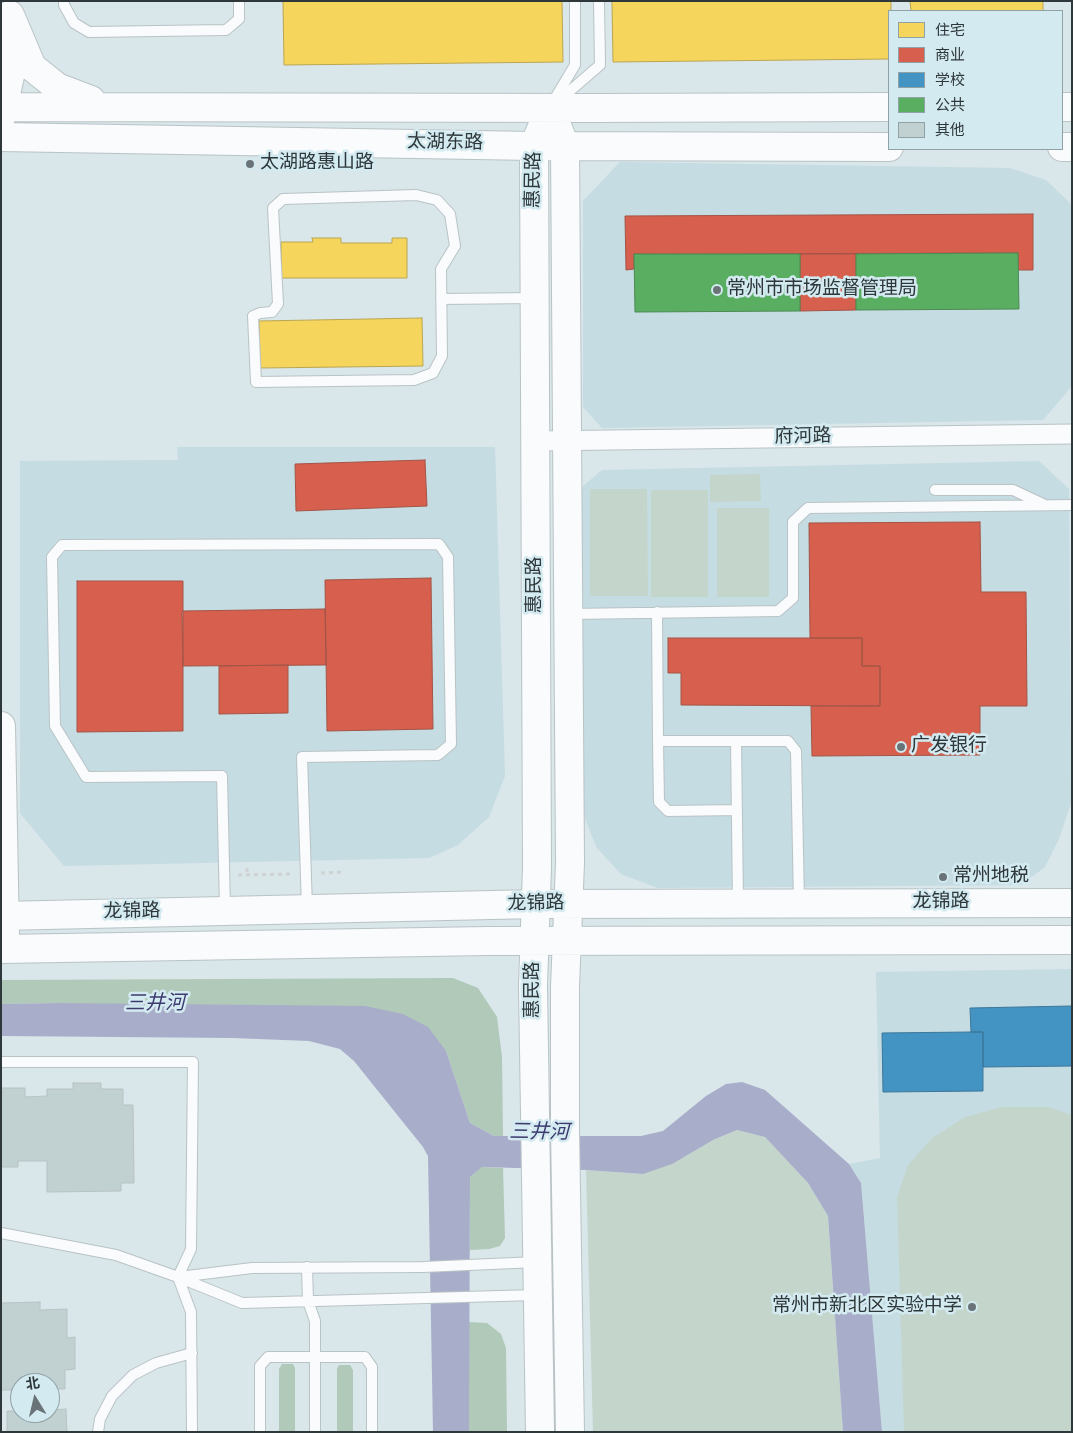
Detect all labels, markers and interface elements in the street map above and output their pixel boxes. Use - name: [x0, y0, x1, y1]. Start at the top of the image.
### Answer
- legend: [888, 10, 1063, 150]
- text: 住宅: [935, 19, 965, 42]
- text: 商业: [935, 44, 965, 67]
- text: 学校: [935, 69, 965, 92]
- text: 公共: [935, 94, 965, 117]
- text: 其他: [935, 119, 965, 142]
- street label: 太湖东路: [407, 132, 483, 156]
- street label: 惠民路: [523, 151, 547, 209]
- place label: 太湖路惠山路: [260, 153, 374, 175]
- marker: 太湖路惠山路: [244, 158, 256, 170]
- place label: 常州市市场监督管理局: [727, 279, 917, 301]
- marker: 常州市市场监督管理局: [711, 284, 723, 296]
- street label: 府河路: [774, 426, 832, 450]
- street label: 惠民路: [525, 557, 547, 613]
- place label: 广发银行: [911, 736, 987, 758]
- marker: 广发银行: [895, 741, 907, 753]
- place label: 常州地税: [953, 866, 1029, 888]
- marker: 常州地税: [937, 871, 949, 883]
- street label: 龙锦路: [913, 892, 969, 914]
- street label: 龙锦路: [507, 893, 565, 917]
- street label: 龙锦路: [103, 901, 161, 925]
- street label: 惠民路: [523, 962, 545, 1018]
- water label: 三井河: [125, 993, 185, 1017]
- water label: 三井河: [509, 1121, 569, 1147]
- place label: 常州市新北区实验中学: [772, 1296, 962, 1318]
- marker: 常州市新北区实验中学: [966, 1301, 978, 1313]
- text: 北: [24, 1372, 41, 1395]
- north arrow: [10, 1373, 60, 1423]

